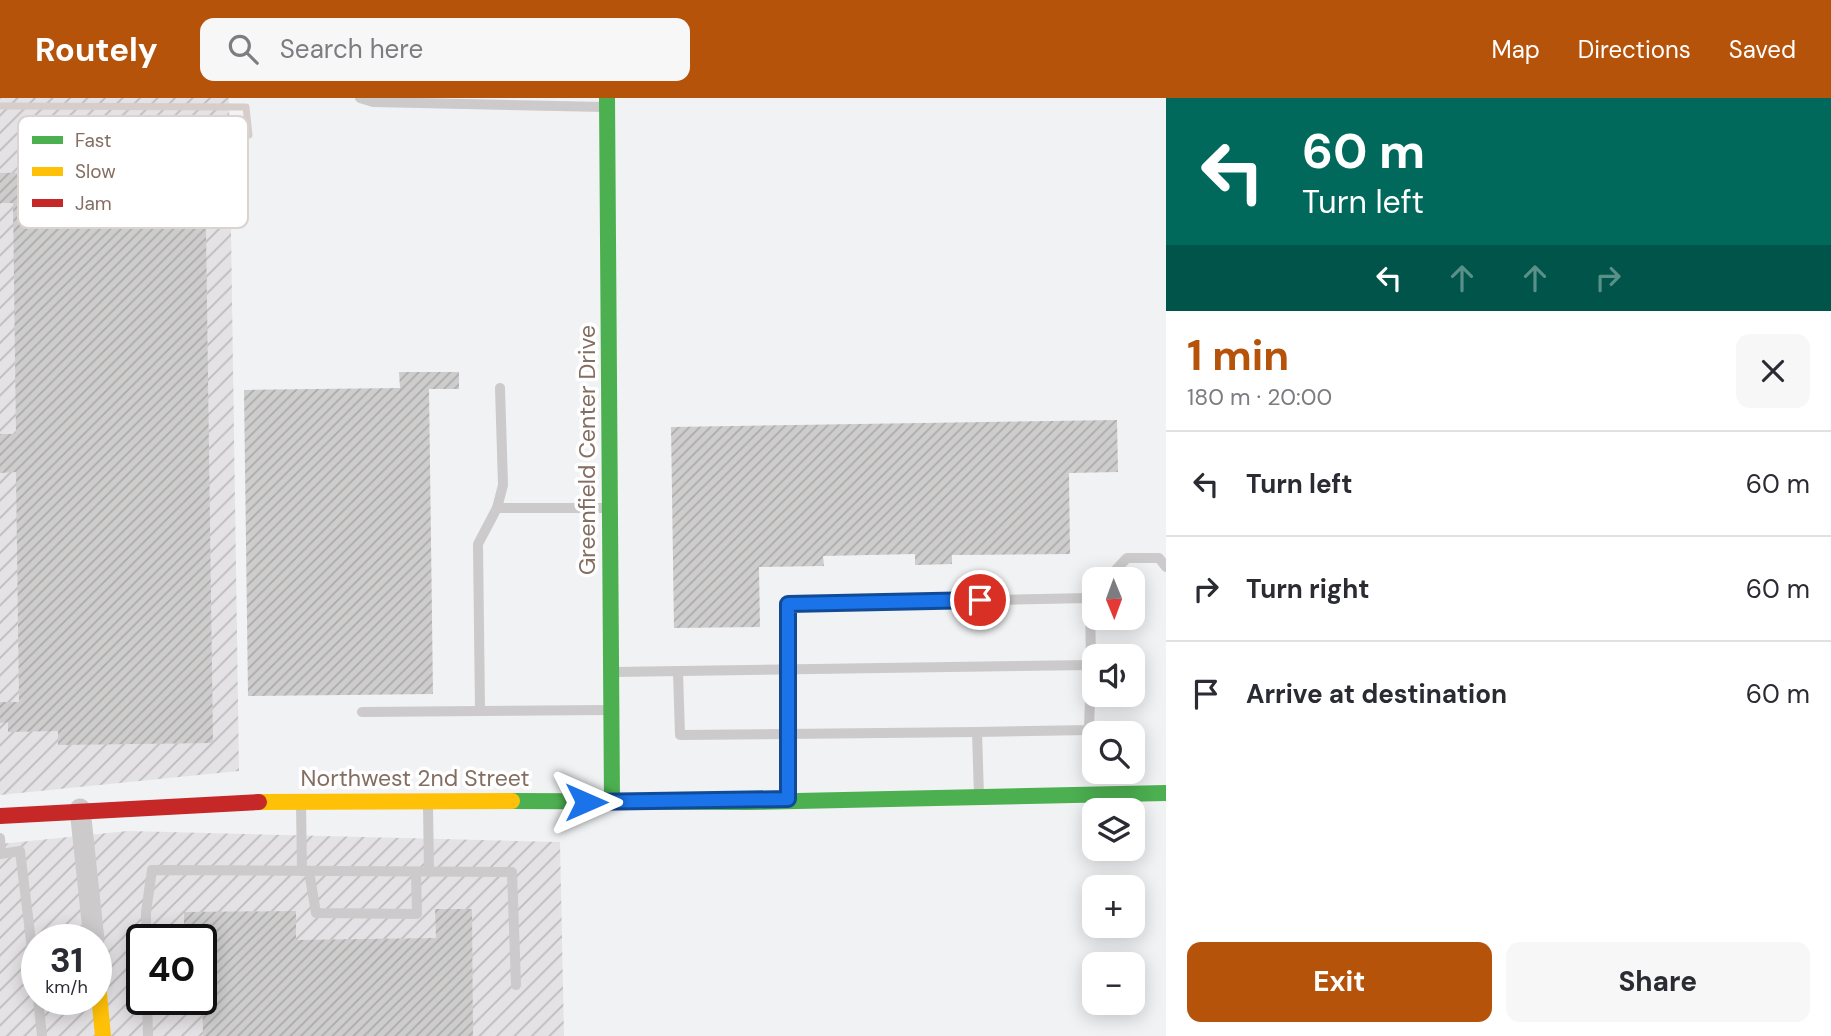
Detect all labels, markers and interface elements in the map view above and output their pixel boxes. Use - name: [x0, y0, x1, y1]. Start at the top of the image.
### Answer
- search box: [200, 18, 690, 81]
- text: Routely: [35, 28, 158, 71]
- icon: search: [224, 30, 262, 68]
- text: Search here: [280, 32, 423, 66]
- text: Map: [1492, 34, 1540, 65]
- text: Directions: [1578, 34, 1691, 65]
- text: Saved: [1729, 34, 1796, 65]
- legend: [18, 116, 248, 228]
- text: 60 m: [1302, 119, 1425, 183]
- icon: left: [1187, 126, 1278, 217]
- text: Fast: [75, 128, 111, 153]
- text: Slow: [75, 159, 116, 184]
- text: Turn left: [1302, 181, 1424, 223]
- text: Jam: [75, 191, 112, 216]
- icon: left: [1370, 259, 1408, 297]
- icon: ahead: [1443, 259, 1481, 297]
- icon: ahead: [1516, 259, 1554, 297]
- icon: right: [1589, 259, 1627, 297]
- street label: Greenfield Center Drive: [572, 325, 602, 575]
- text: 1 min: [1187, 328, 1289, 383]
- button: close: [1736, 334, 1810, 408]
- text: 180 m · 20:00: [1187, 382, 1332, 412]
- icon: left: [1187, 465, 1225, 503]
- text: Turn left: [1246, 467, 1353, 501]
- text: 60 m: [1746, 467, 1810, 501]
- north arrow: [1082, 567, 1144, 630]
- map controls: [1082, 567, 1145, 1015]
- pin: [950, 570, 1010, 630]
- icon: right: [1187, 570, 1225, 608]
- text: Turn right: [1246, 572, 1370, 606]
- text: 60 m: [1746, 572, 1810, 606]
- icon: arrive: [961, 581, 999, 619]
- button: sound: [1082, 644, 1145, 707]
- icon: arrive: [1187, 675, 1225, 713]
- text: Arrive at destination: [1246, 677, 1507, 711]
- text: 60 m: [1746, 677, 1810, 711]
- button: search: [1082, 721, 1145, 784]
- street label: Northwest 2nd Street: [301, 763, 529, 793]
- position arrow: [549, 765, 623, 839]
- button: layers: [1082, 798, 1145, 861]
- button: +: [1082, 875, 1145, 938]
- speed limit sign: 40: [126, 924, 217, 1015]
- text: 31: [50, 937, 83, 983]
- button: Exit: [1187, 942, 1492, 1022]
- button: Share: [1506, 942, 1810, 1022]
- button: −: [1082, 952, 1145, 1015]
- text: km/h: [45, 975, 88, 999]

